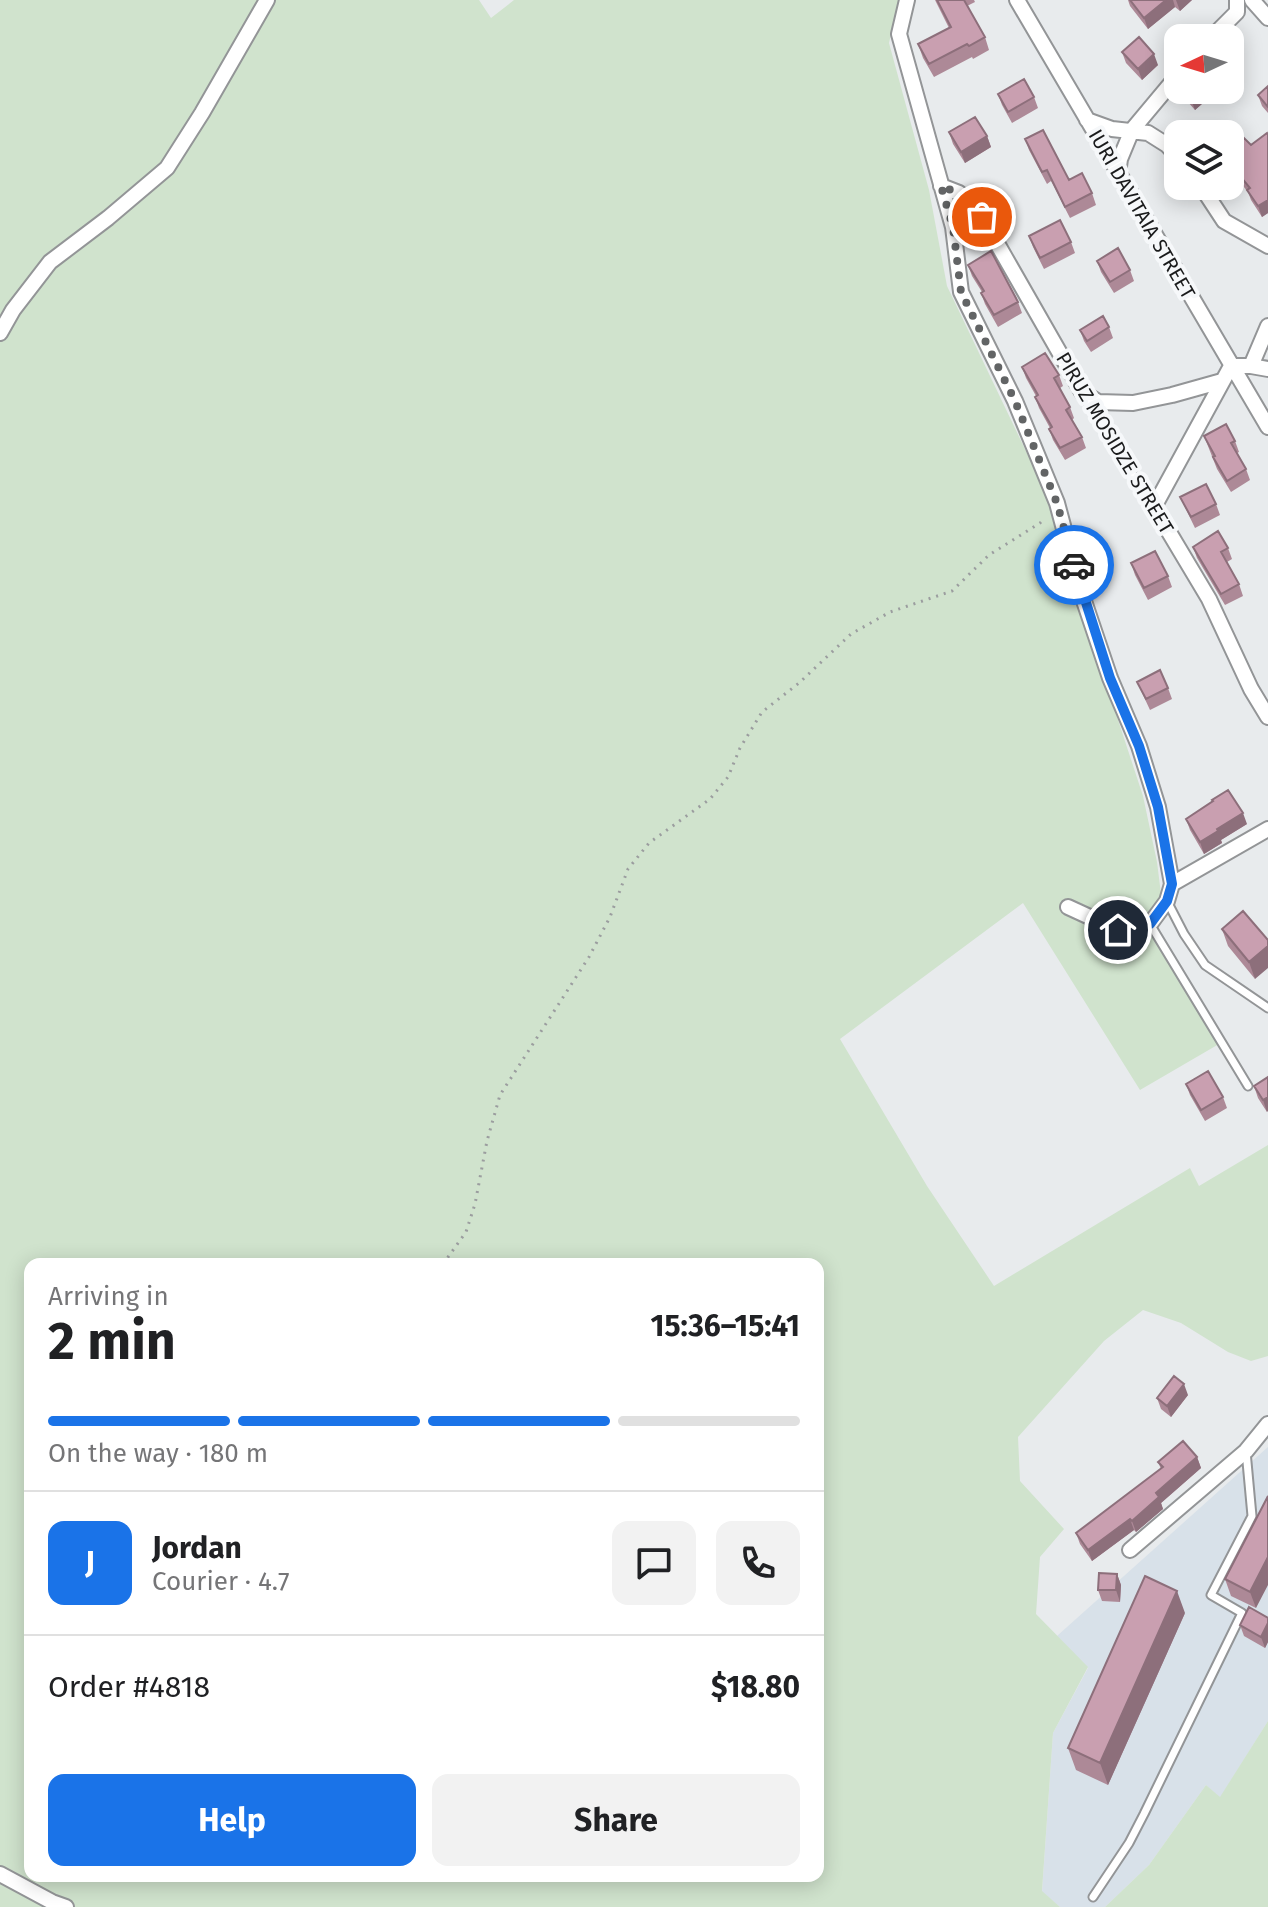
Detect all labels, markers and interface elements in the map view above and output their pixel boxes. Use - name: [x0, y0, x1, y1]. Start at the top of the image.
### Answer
- north arrow: [1164, 24, 1244, 104]
- map controls: [1164, 24, 1244, 200]
- button: layers: [1164, 120, 1244, 200]
- street label: IURI DAVITAIA STREET: [1084, 125, 1201, 303]
- pin: [948, 183, 1016, 251]
- icon: bag: [960, 195, 1004, 239]
- street label: PIRUZ MOSIDZE STREET: [1051, 348, 1179, 539]
- courier: [1034, 525, 1114, 605]
- icon: car: [1052, 543, 1096, 587]
- pin: [1084, 896, 1152, 964]
- icon: home: [1096, 908, 1140, 952]
- text: Arriving in: [48, 1281, 169, 1312]
- text: 15:36–15:41: [651, 1308, 800, 1344]
- text: 2 min: [48, 1310, 176, 1373]
- text: On the way · 180 m: [48, 1438, 268, 1469]
- button: chat: [612, 1521, 696, 1605]
- button: phone: [716, 1521, 800, 1605]
- text: Jordan: [152, 1530, 242, 1566]
- text: J: [85, 1545, 95, 1581]
- text: Courier · 4.7: [152, 1566, 290, 1597]
- text: Order #4818: [48, 1669, 210, 1705]
- text: $18.80: [711, 1669, 800, 1705]
- button: Help: [48, 1774, 416, 1866]
- button: Share: [432, 1774, 800, 1866]

